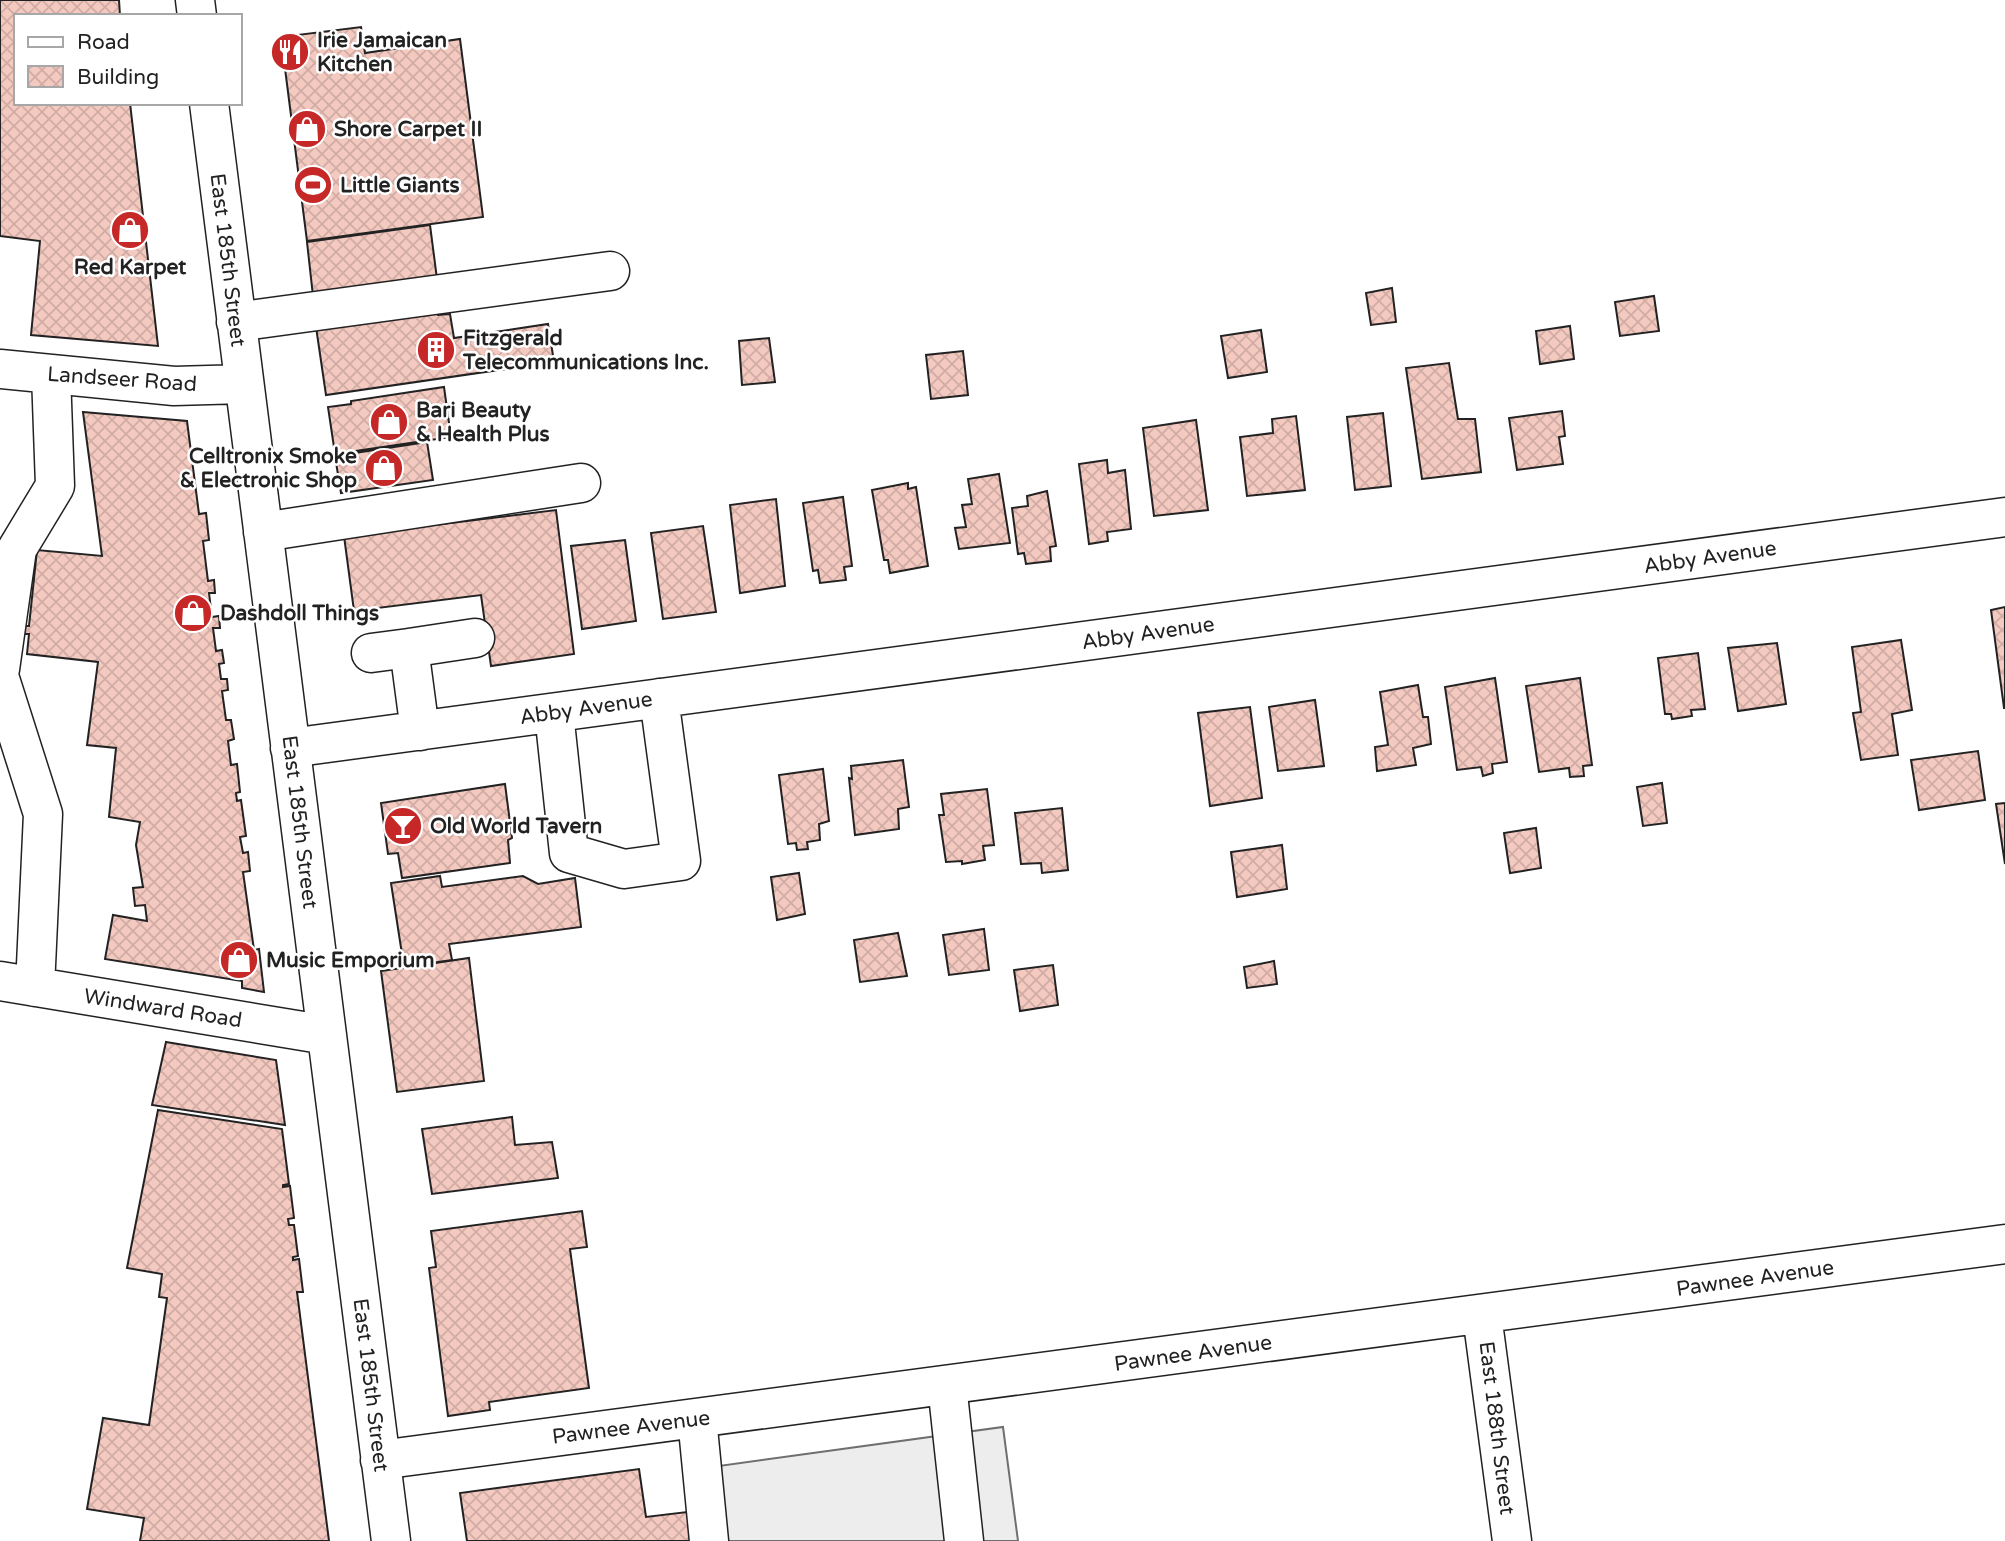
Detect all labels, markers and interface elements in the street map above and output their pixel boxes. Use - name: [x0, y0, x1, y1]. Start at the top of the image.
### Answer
- legend: [14, 14, 242, 105]
- place label: Irie Jamaican Kitchen: [317, 28, 447, 77]
- text: Road: [77, 30, 130, 55]
- restaurant icon: Irie Jamaican Kitchen: [269, 31, 311, 73]
- text: Building: [77, 65, 159, 90]
- shop icon: Shore Carpet II: [286, 108, 328, 150]
- place label: Shore Carpet II: [334, 117, 482, 142]
- sports icon: Little Giants: [292, 164, 334, 206]
- street label: East 185th Street: [204, 172, 251, 348]
- place label: Little Giants: [340, 173, 460, 198]
- shop icon: Red Karpet: [109, 209, 151, 251]
- place label: Red Karpet: [74, 255, 186, 280]
- place label: Fitzgerald Telecommunications Inc.: [462, 326, 709, 375]
- building icon: Fitzgerald Telecommunications Inc.: [415, 329, 457, 371]
- street label: Landseer Road: [46, 362, 198, 397]
- place label: Bari Beauty & Health Plus: [416, 398, 550, 447]
- shop icon: Bari Beauty & Health Plus: [368, 401, 410, 443]
- place label: Celltronix Smoke & Electronic Shop: [180, 444, 357, 493]
- shop icon: Celltronix Smoke & Electronic Shop: [363, 447, 405, 489]
- street label: Abby Avenue: [1642, 536, 1778, 579]
- shop icon: Dashdoll Things: [172, 592, 214, 634]
- place label: Dashdoll Things: [220, 601, 379, 626]
- street label: Abby Avenue: [1080, 612, 1216, 655]
- street label: Abby Avenue: [518, 687, 654, 730]
- street label: East 185th Street: [276, 734, 323, 910]
- bar icon: Old World Tavern: [382, 805, 424, 847]
- place label: Old World Tavern: [430, 814, 602, 839]
- shop icon: Music Emporium: [218, 939, 260, 981]
- place label: Music Emporium: [266, 948, 435, 973]
- street label: Windward Road: [82, 984, 244, 1033]
- street label: Pawnee Avenue: [1675, 1255, 1836, 1302]
- street label: East 185th Street: [347, 1297, 394, 1473]
- street label: Pawnee Avenue: [1113, 1330, 1274, 1377]
- street label: East 188th Street: [1473, 1340, 1520, 1516]
- street label: Pawnee Avenue: [551, 1405, 712, 1450]

